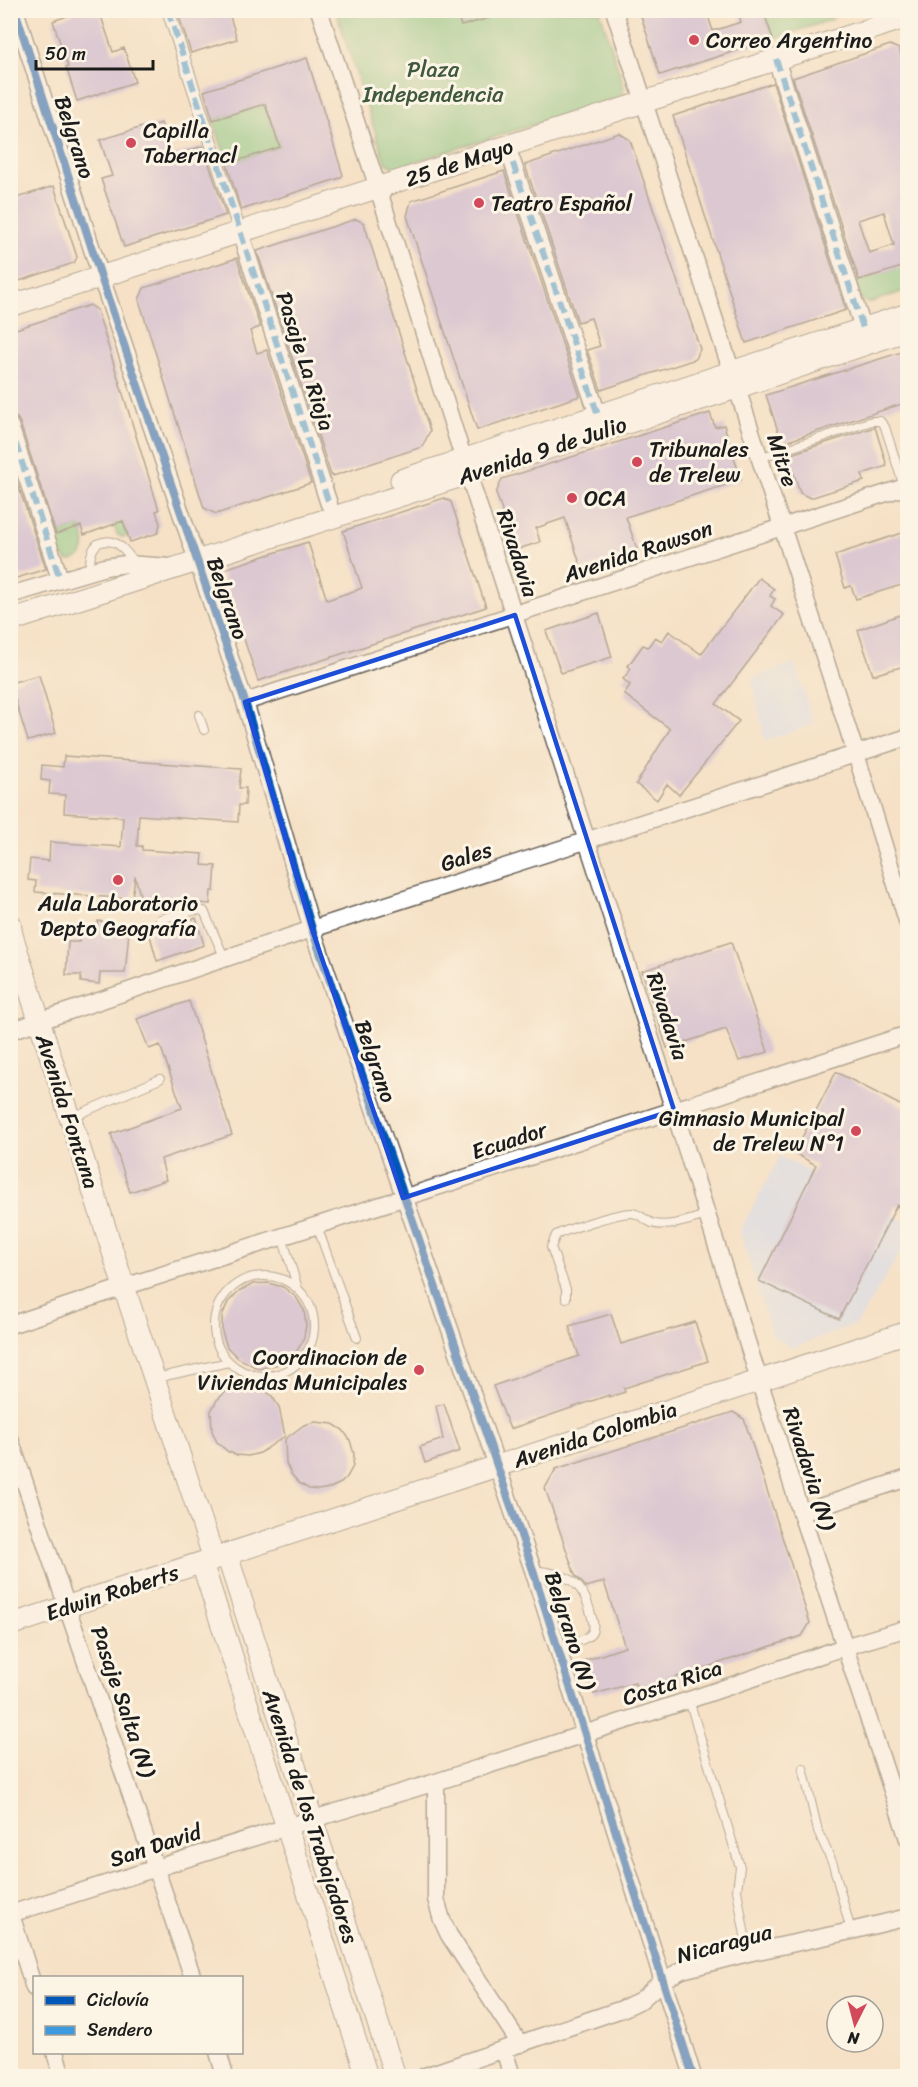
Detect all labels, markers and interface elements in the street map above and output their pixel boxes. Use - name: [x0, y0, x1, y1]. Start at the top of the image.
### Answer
- place label: Correo Argentino: [706, 21, 872, 60]
- scale bar: [36, 33, 153, 71]
- marker: Correo Argentino: [687, 33, 701, 47]
- text: 50 m: [45, 38, 86, 70]
- park label: Plaza Independencia: [362, 50, 504, 114]
- street label: Belgrano: [43, 91, 106, 184]
- place label: Capilla Tabernacl: [143, 111, 238, 175]
- street label: 25 de Mayo: [400, 127, 518, 198]
- marker: Capilla Tabernacl: [124, 136, 138, 150]
- place label: Teatro Español: [491, 184, 633, 223]
- marker: Teatro Español: [472, 196, 486, 210]
- street label: Pasaje La Rioja: [265, 286, 346, 436]
- street label: Avenida 9 de Julio: [452, 405, 632, 496]
- street label: Mitre: [756, 428, 809, 492]
- place label: Tribunales de Trelew: [649, 430, 749, 494]
- marker: Tribunales de Trelew: [630, 455, 644, 469]
- place label: OCA: [584, 479, 626, 518]
- marker: OCA: [565, 491, 579, 505]
- street label: Rivadavia: [485, 504, 550, 603]
- street label: Avenida Rawson: [557, 509, 718, 594]
- street label: Belgrano: [195, 551, 260, 645]
- street label: Gales: [435, 830, 498, 883]
- marker: Aula Laboratorio Depto Geografía: [111, 873, 125, 887]
- place label: Aula Laboratorio Depto Geografía: [37, 884, 198, 948]
- street label: Rivadavia: [635, 967, 700, 1066]
- street label: Belgrano: [343, 1014, 408, 1108]
- street label: Avenida Fontana: [24, 1028, 111, 1194]
- place label: Gimnasio Municipal de Trelew N°1: [659, 1099, 845, 1163]
- street label: Ecuador: [466, 1110, 553, 1171]
- marker: Gimnasio Municipal de Trelew N°1: [849, 1124, 863, 1138]
- place label: Coordinacion de Viviendas Municipales: [197, 1338, 407, 1402]
- marker: Coordinacion de Viviendas Municipales: [412, 1363, 426, 1377]
- street label: Avenida Colombia: [507, 1390, 682, 1480]
- street label: Rivadavia (N): [771, 1402, 848, 1536]
- street label: Edwin Roberts: [41, 1552, 185, 1632]
- street label: Belgrano (N): [533, 1566, 608, 1695]
- street label: Pasaje Salta (N): [79, 1620, 168, 1783]
- street label: Costa Rica: [617, 1648, 727, 1717]
- street label: Avenida de los Trabajadores: [251, 1683, 370, 1948]
- street label: San David: [104, 1812, 207, 1879]
- street label: Nicaragua: [672, 1912, 777, 1975]
- legend: [33, 1976, 243, 2054]
- text: Ciclovía: [87, 1984, 149, 2016]
- north arrow: [825, 1994, 885, 2054]
- text: Sendero: [87, 2014, 152, 2046]
- text: N: [846, 2023, 862, 2054]

